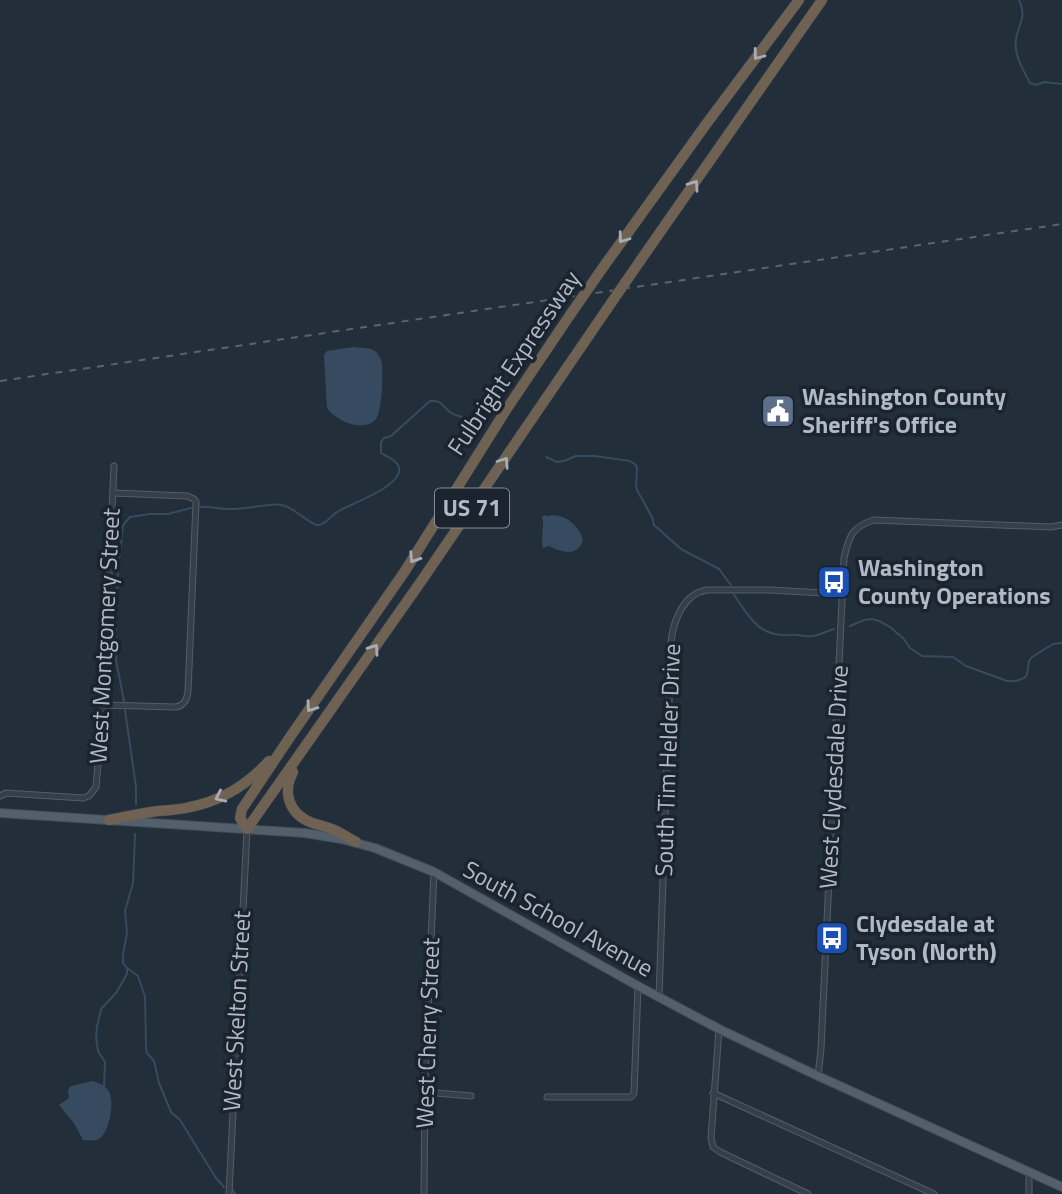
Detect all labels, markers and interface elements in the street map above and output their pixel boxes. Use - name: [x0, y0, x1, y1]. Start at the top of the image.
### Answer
- one-way arrow: [754, 47, 767, 60]
- one-way arrow: [686, 180, 698, 193]
- one-way arrow: [619, 230, 632, 243]
- street label: Fulbright Expressway: [438, 262, 589, 462]
- place label: Washington County Sheriff's Office: [802, 378, 1006, 442]
- public building icon: Washington County Sheriff's Office: [759, 392, 797, 430]
- one-way arrow: [495, 457, 508, 470]
- road number: US 71: [435, 488, 509, 528]
- street label: West Montgomery Street: [79, 507, 129, 765]
- place label: Washington County Operations: [858, 549, 1051, 613]
- one-way arrow: [409, 550, 422, 563]
- bus stop icon: Washington County Operations: [815, 563, 853, 601]
- street label: South Tim Helder Drive: [645, 643, 689, 877]
- one-way arrow: [366, 644, 378, 657]
- street label: West Clydesdale Drive: [809, 664, 857, 890]
- one-way arrow: [307, 699, 319, 712]
- one-way arrow: [215, 788, 227, 802]
- street label: South School Avenue: [457, 851, 660, 985]
- place label: Clydesdale at Tyson (North): [856, 905, 997, 969]
- street label: West Skelton Street: [213, 909, 259, 1112]
- bus stop icon: Clydesdale at Tyson (North): [813, 919, 851, 957]
- street label: West Cherry Street: [406, 936, 448, 1129]

